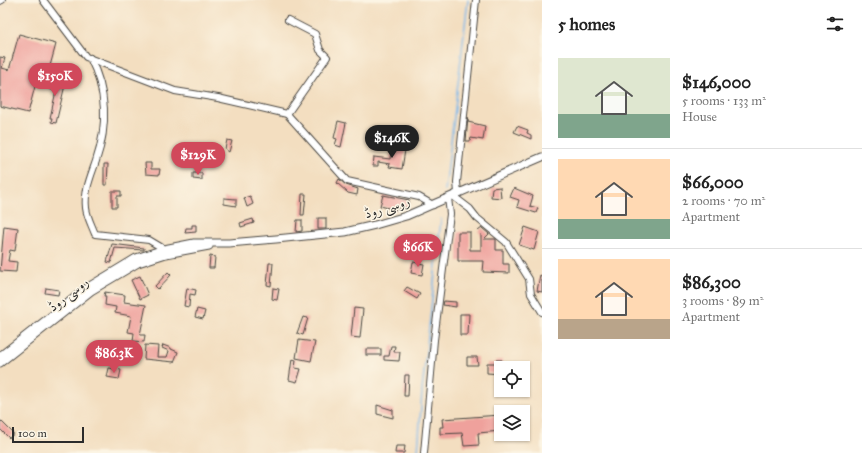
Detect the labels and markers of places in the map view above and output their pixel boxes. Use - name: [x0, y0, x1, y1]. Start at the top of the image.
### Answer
- pin: $150K: [27, 63, 83, 97]
- pin: $146K: [364, 125, 420, 159]
- pin: $129K: [170, 142, 226, 176]
- pin: $66K: [394, 234, 442, 268]
- pin: $86.3K: [81, 340, 147, 374]

